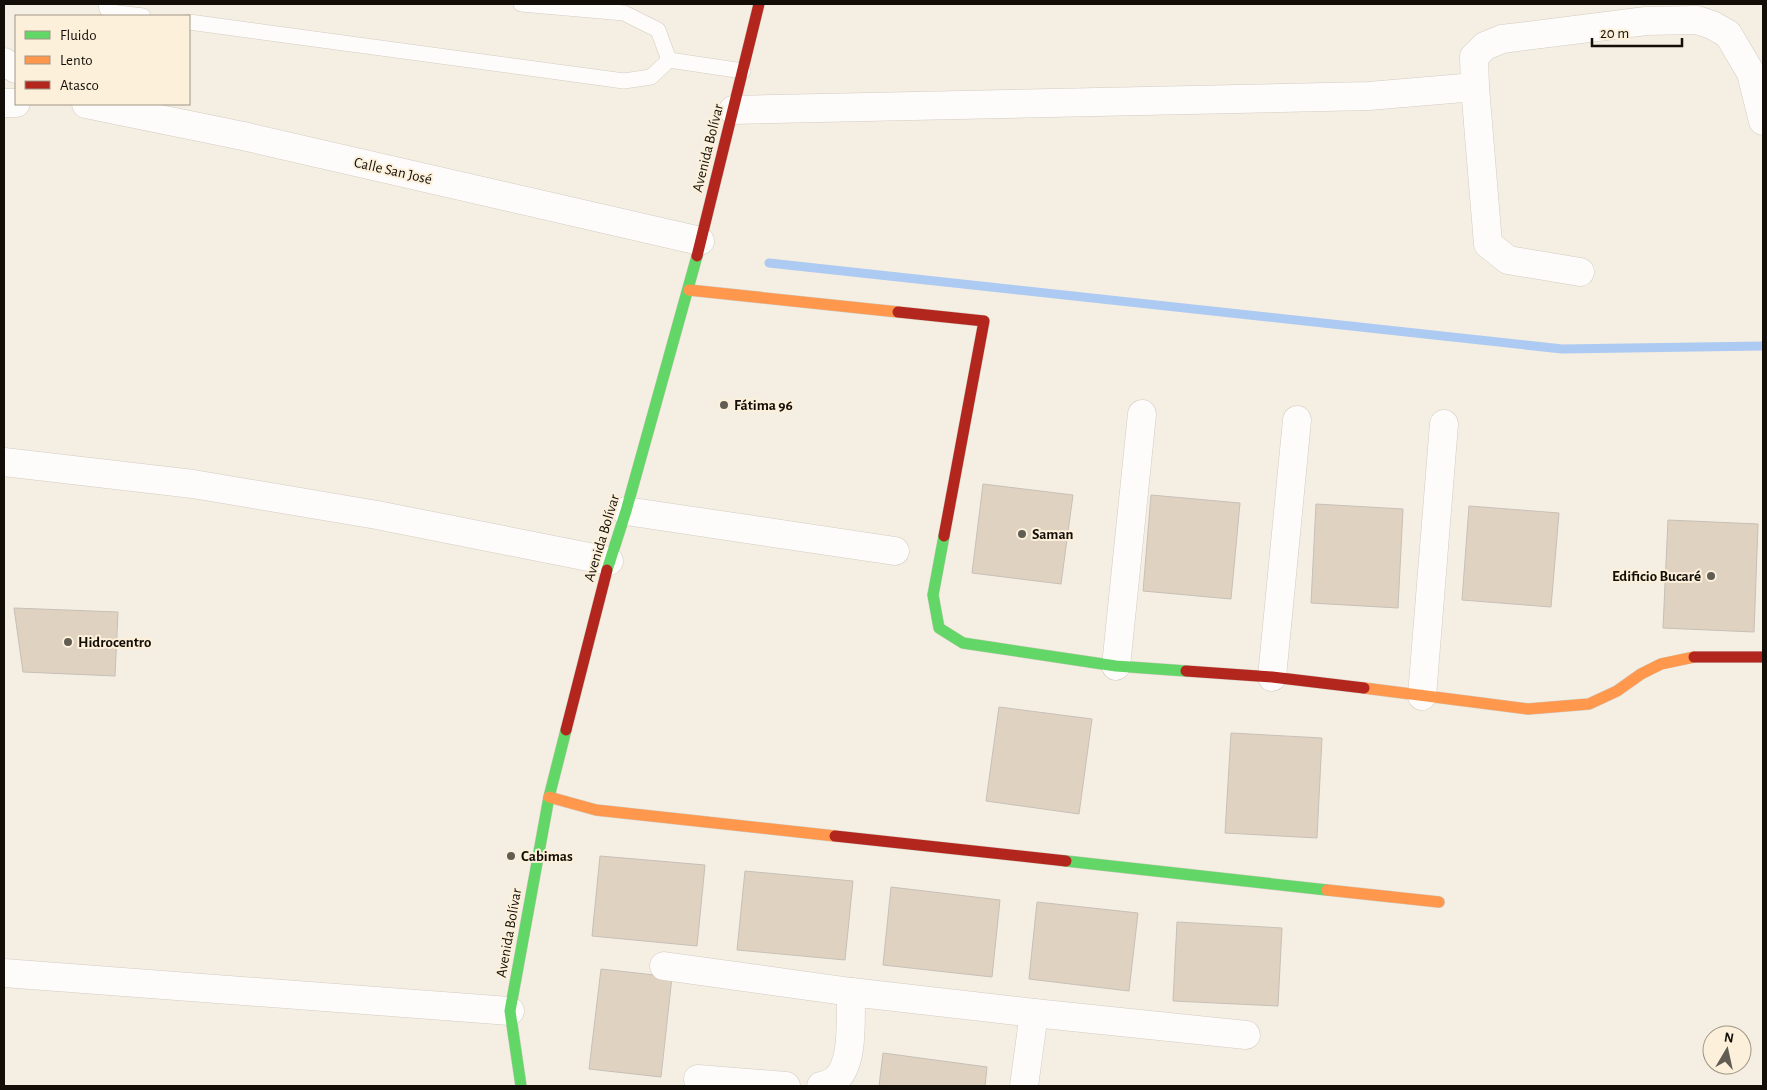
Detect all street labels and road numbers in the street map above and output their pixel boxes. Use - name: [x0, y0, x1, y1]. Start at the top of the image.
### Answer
- street label: Avenida Bolívar: [690, 102, 726, 194]
- street label: Calle San José: [353, 155, 433, 187]
- street label: Avenida Bolívar: [582, 492, 622, 583]
- street label: Avenida Bolívar: [494, 887, 524, 979]

